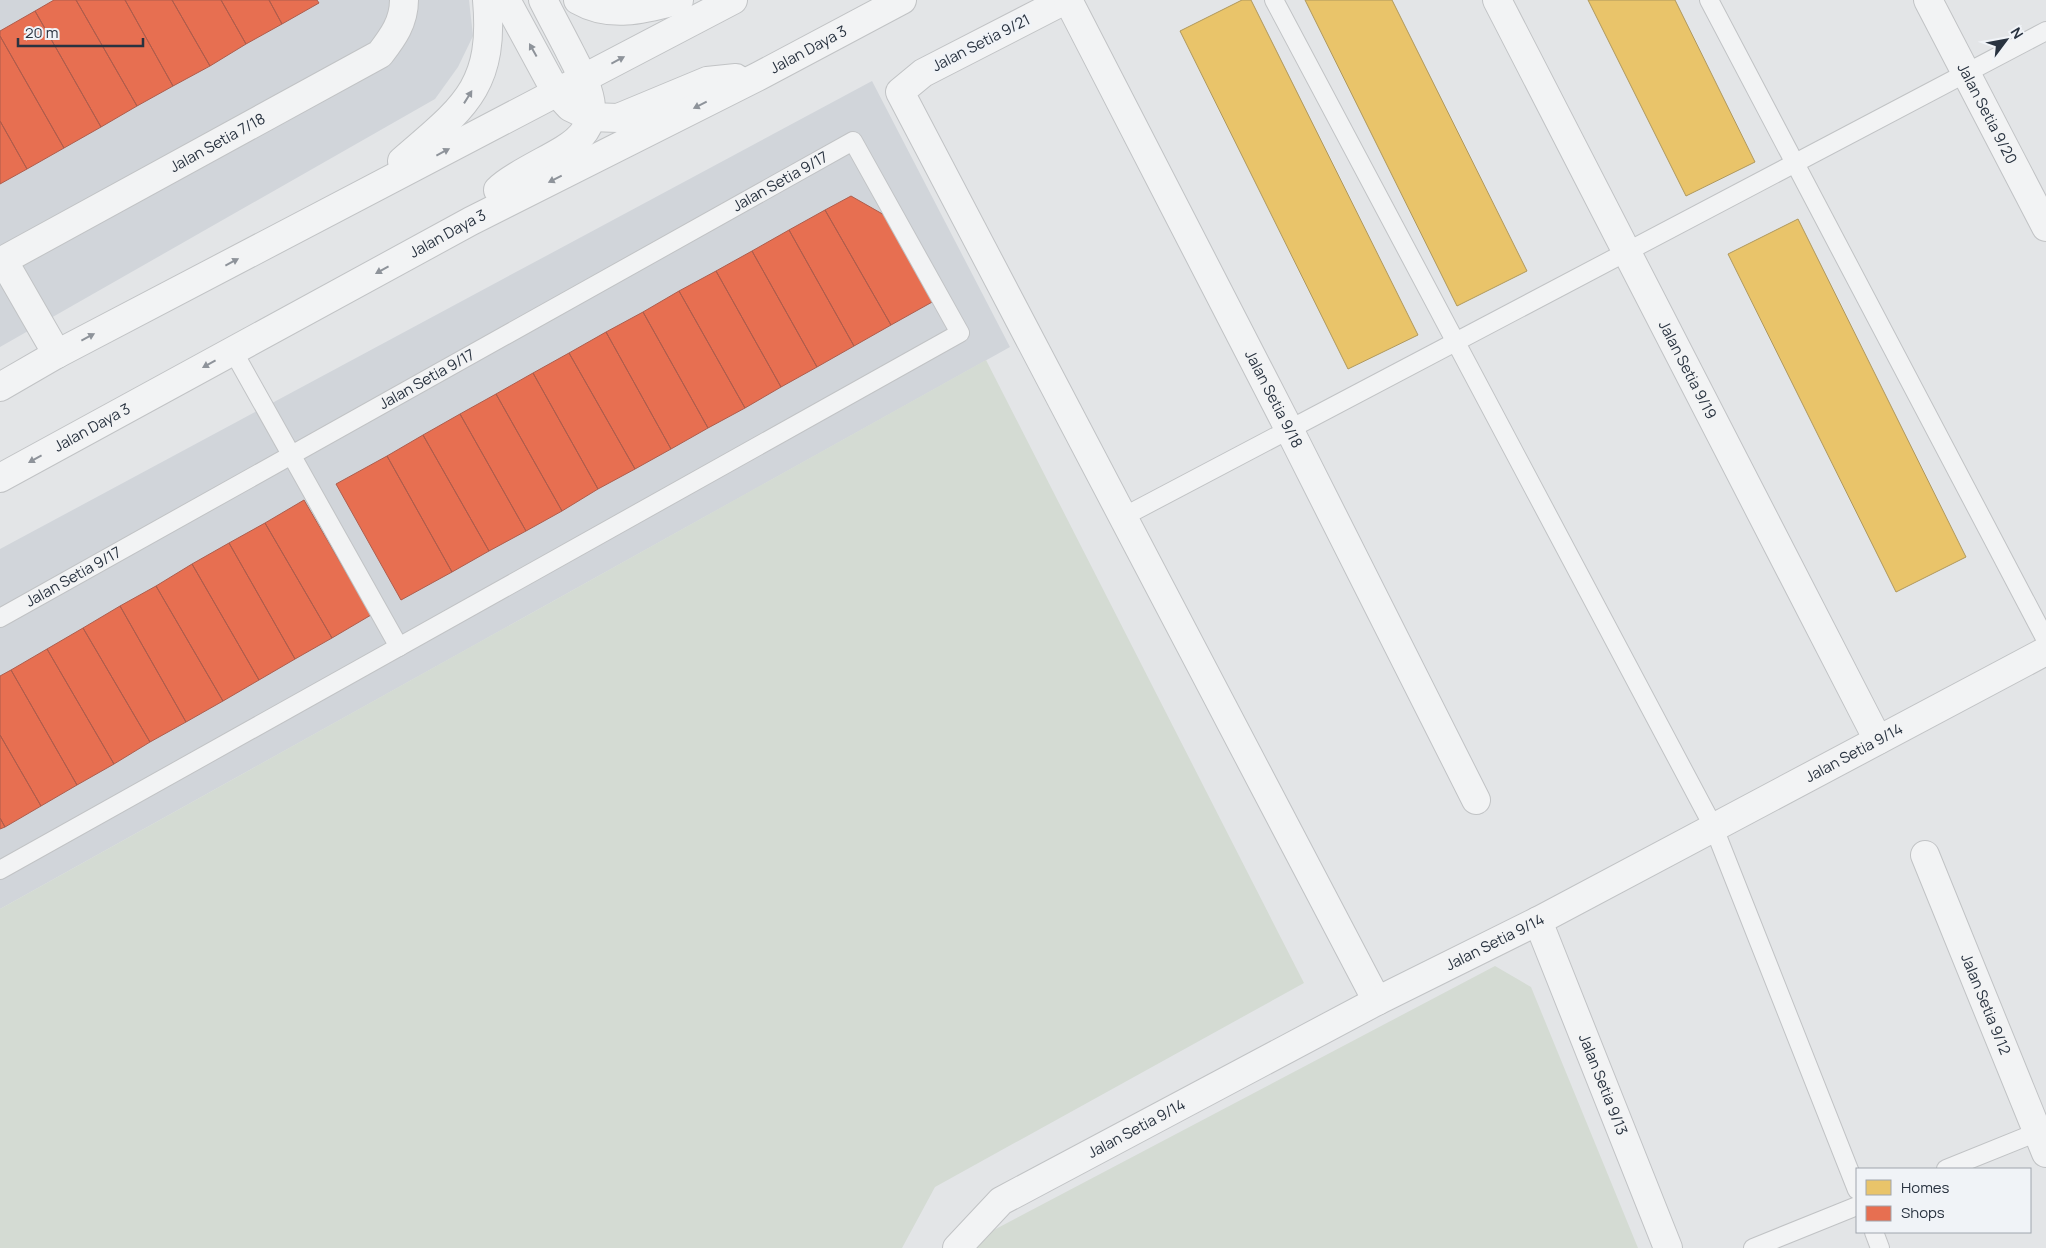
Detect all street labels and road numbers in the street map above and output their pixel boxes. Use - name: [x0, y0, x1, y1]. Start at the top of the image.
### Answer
- street label: Jalan Setia 9/21: [928, 9, 1033, 76]
- street label: Jalan Daya 3: [766, 20, 850, 78]
- street label: Jalan Setia 9/20: [1953, 59, 2022, 167]
- street label: Jalan Setia 7/18: [166, 108, 269, 177]
- street label: Jalan Setia 9/17: [728, 146, 832, 216]
- street label: Jalan Daya 3: [405, 204, 489, 263]
- street label: Jalan Setia 9/19: [1654, 317, 1722, 423]
- street label: Jalan Setia 9/17: [375, 344, 478, 414]
- street label: Jalan Setia 9/18: [1240, 346, 1308, 452]
- street label: Jalan Daya 3: [50, 398, 134, 457]
- street label: Jalan Setia 9/17: [21, 541, 125, 612]
- street label: Jalan Setia 9/14: [1801, 718, 1907, 787]
- street label: Jalan Setia 9/14: [1442, 908, 1548, 975]
- street label: Jalan Setia 9/12: [1956, 950, 2016, 1058]
- street label: Jalan Setia 9/13: [1574, 1031, 1633, 1138]
- street label: Jalan Setia 9/14: [1084, 1094, 1189, 1163]

